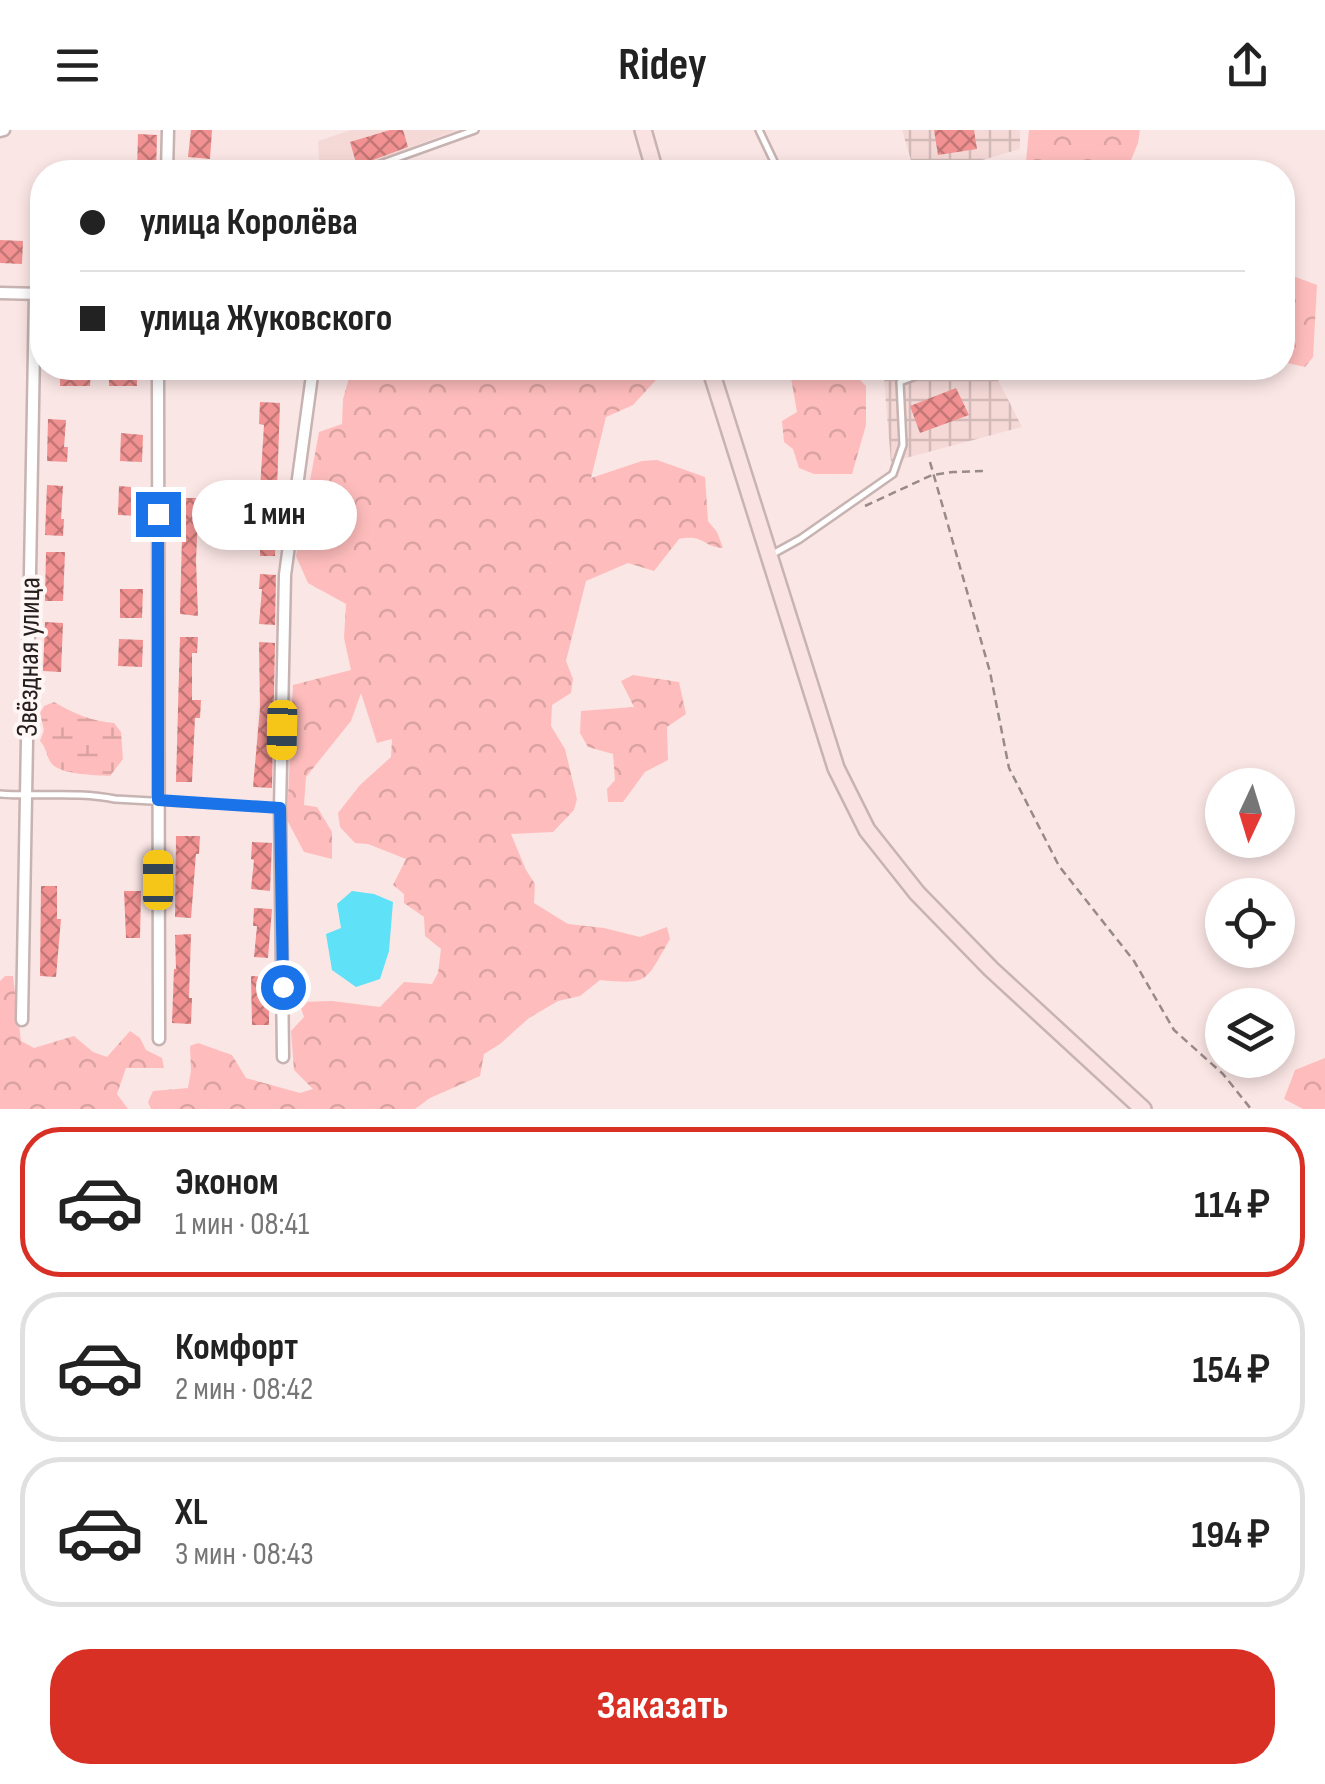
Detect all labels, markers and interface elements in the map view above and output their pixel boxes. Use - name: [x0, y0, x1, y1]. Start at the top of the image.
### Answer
- icon: menu: [50, 38, 105, 93]
- text: Ridey: [618, 38, 707, 93]
- icon: share: [1220, 38, 1275, 93]
- text: улица Королёва: [140, 200, 358, 245]
- text: улица Жуковского: [140, 296, 392, 341]
- callout: 1 мин: [193, 479, 358, 549]
- route end: [136, 492, 181, 537]
- text: 1 мин: [243, 495, 306, 534]
- street label: Звёздная улица: [10, 577, 48, 737]
- car: [266, 700, 298, 760]
- north arrow: [1205, 768, 1295, 858]
- map controls: [1205, 768, 1295, 1078]
- car: [143, 850, 173, 910]
- button: locate: [1205, 878, 1295, 968]
- route start: [261, 965, 306, 1010]
- button: layers: [1205, 988, 1295, 1078]
- icon: car: [55, 1157, 145, 1247]
- text: Эконом: [175, 1160, 279, 1205]
- text: 114 ₽: [1194, 1183, 1270, 1228]
- text: 1 мин · 08:41: [175, 1205, 309, 1244]
- icon: car: [55, 1322, 145, 1412]
- text: Комфорт: [175, 1325, 298, 1370]
- text: 154 ₽: [1193, 1348, 1270, 1393]
- text: 2 мин · 08:42: [175, 1370, 313, 1409]
- icon: car: [55, 1487, 145, 1577]
- text: XL: [175, 1490, 208, 1535]
- text: 194 ₽: [1191, 1513, 1270, 1558]
- text: 3 мин · 08:43: [175, 1535, 314, 1574]
- button: Заказать: [50, 1649, 1275, 1764]

